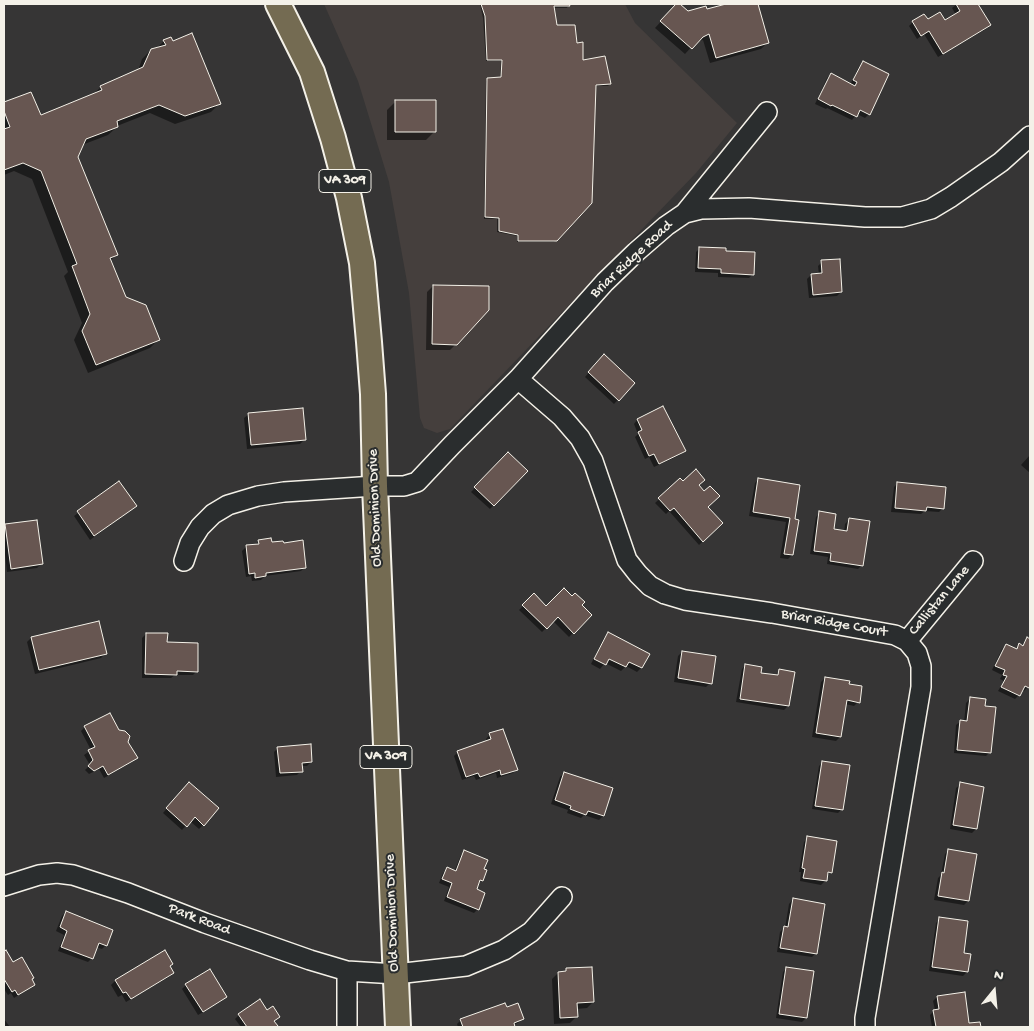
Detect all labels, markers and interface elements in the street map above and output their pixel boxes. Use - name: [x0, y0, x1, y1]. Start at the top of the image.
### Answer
- road number: VA 309: [319, 170, 371, 192]
- street label: Briar Ridge Road: [587, 217, 677, 303]
- street label: Old Dominion Drive: [365, 449, 387, 567]
- street label: Callistan Lane: [906, 562, 974, 640]
- street label: Briar Ridge Court: [779, 606, 889, 642]
- road number: VA 309: [360, 746, 412, 769]
- street label: Old Dominion Drive: [382, 854, 404, 972]
- street label: Park Road: [165, 900, 233, 940]
- north arrow: [969, 966, 1019, 1016]
- text: N: [992, 967, 1005, 986]

